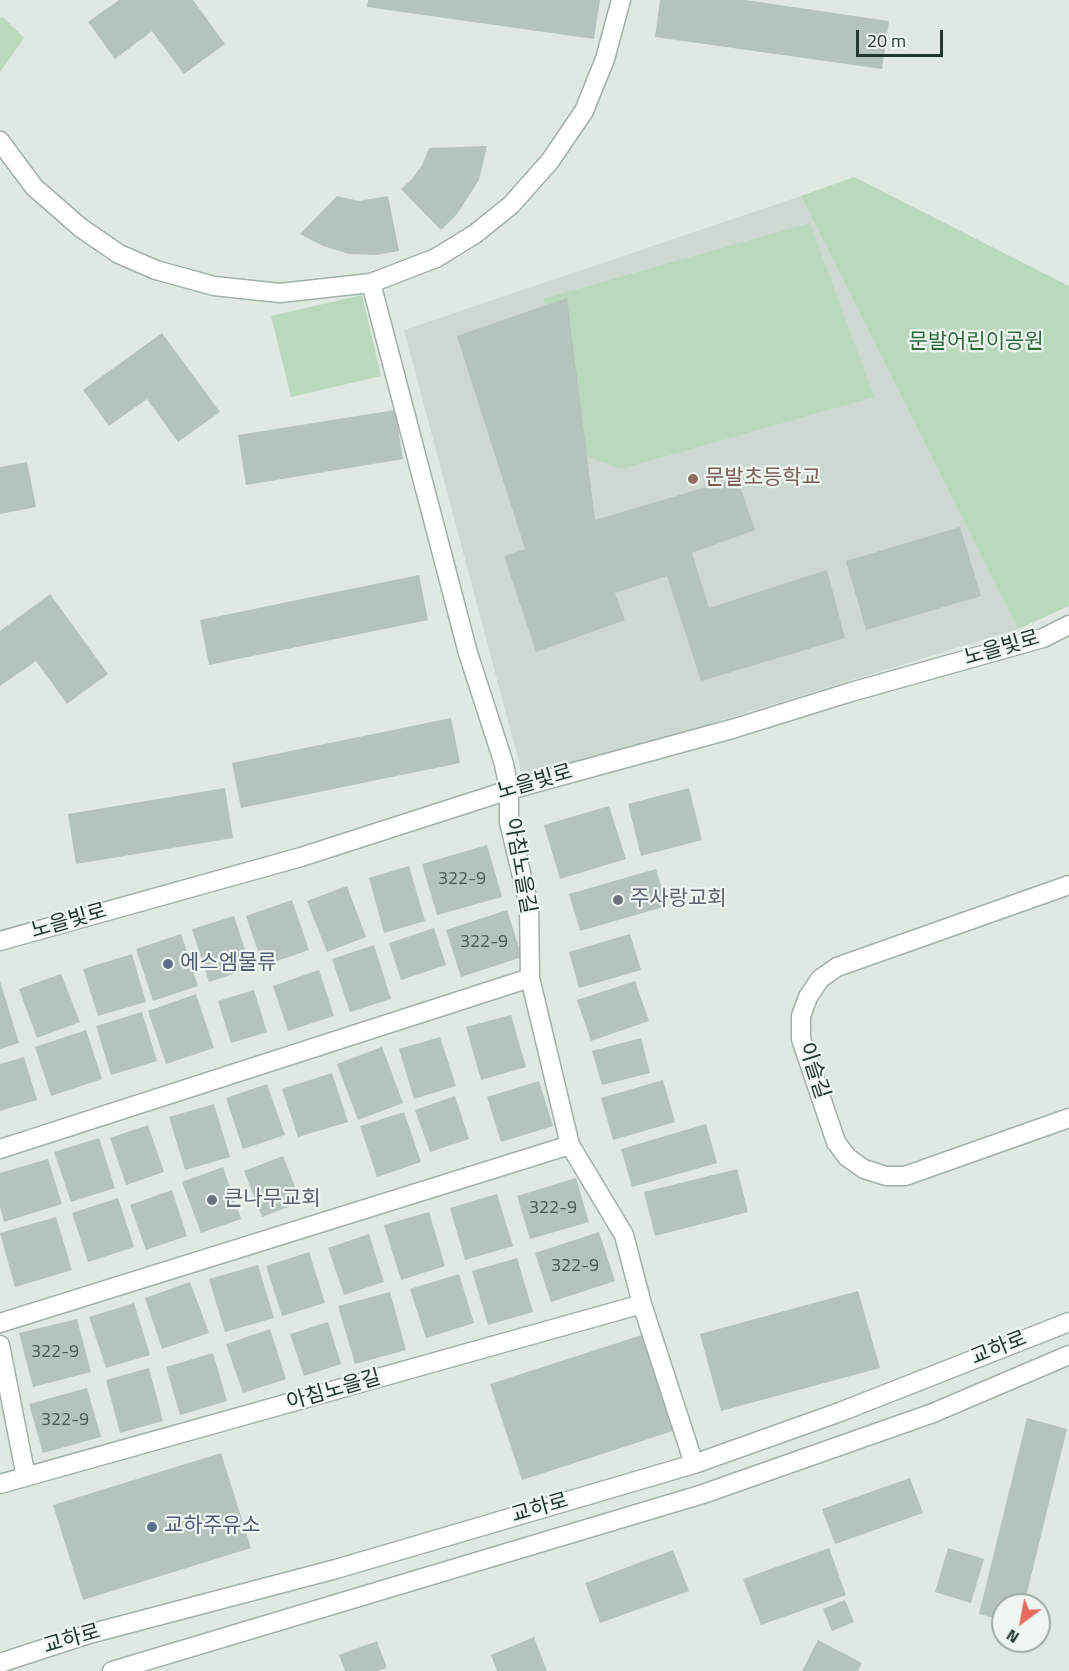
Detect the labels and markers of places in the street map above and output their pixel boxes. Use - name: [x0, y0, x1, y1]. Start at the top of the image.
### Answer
- place label: 문발초등학교: [705, 466, 821, 492]
- marker: 문발초등학교: [686, 472, 700, 486]
- place label: 주사랑교회: [630, 887, 727, 913]
- marker: 주사랑교회: [611, 893, 625, 907]
- place label: 에스엠물류: [180, 951, 277, 977]
- marker: 에스엠물류: [161, 957, 175, 971]
- place label: 큰나무교회: [224, 1187, 321, 1213]
- marker: 큰나무교회: [205, 1193, 219, 1207]
- place label: 교하주유소: [164, 1514, 261, 1540]
- marker: 교하주유소: [145, 1520, 159, 1534]

